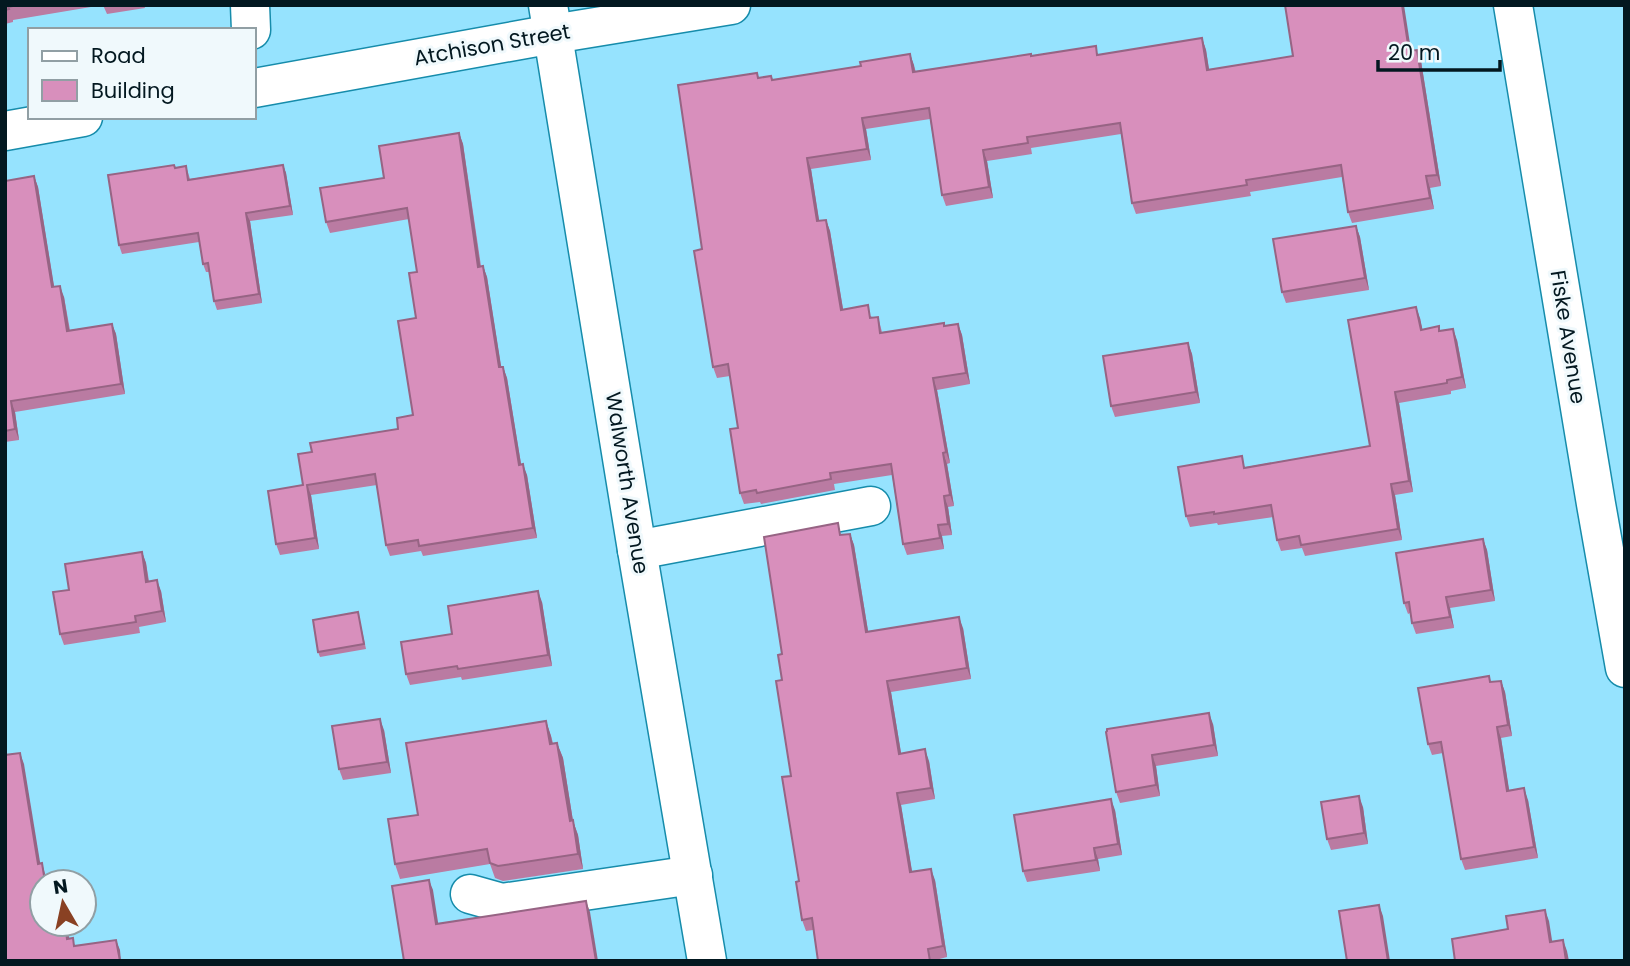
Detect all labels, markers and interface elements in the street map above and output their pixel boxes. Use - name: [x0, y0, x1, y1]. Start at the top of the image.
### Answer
- street label: Atchison Street: [412, 17, 572, 73]
- legend: [28, 28, 256, 119]
- scale bar: [1378, 28, 1500, 72]
- text: 20 m: [1388, 38, 1441, 67]
- text: Road: [91, 41, 146, 70]
- text: Building: [91, 76, 175, 105]
- street label: Fiske Avenue: [1544, 268, 1593, 406]
- street label: Walworth Avenue: [599, 390, 656, 576]
- north arrow: [28, 868, 98, 938]
- text: N: [51, 872, 70, 901]

